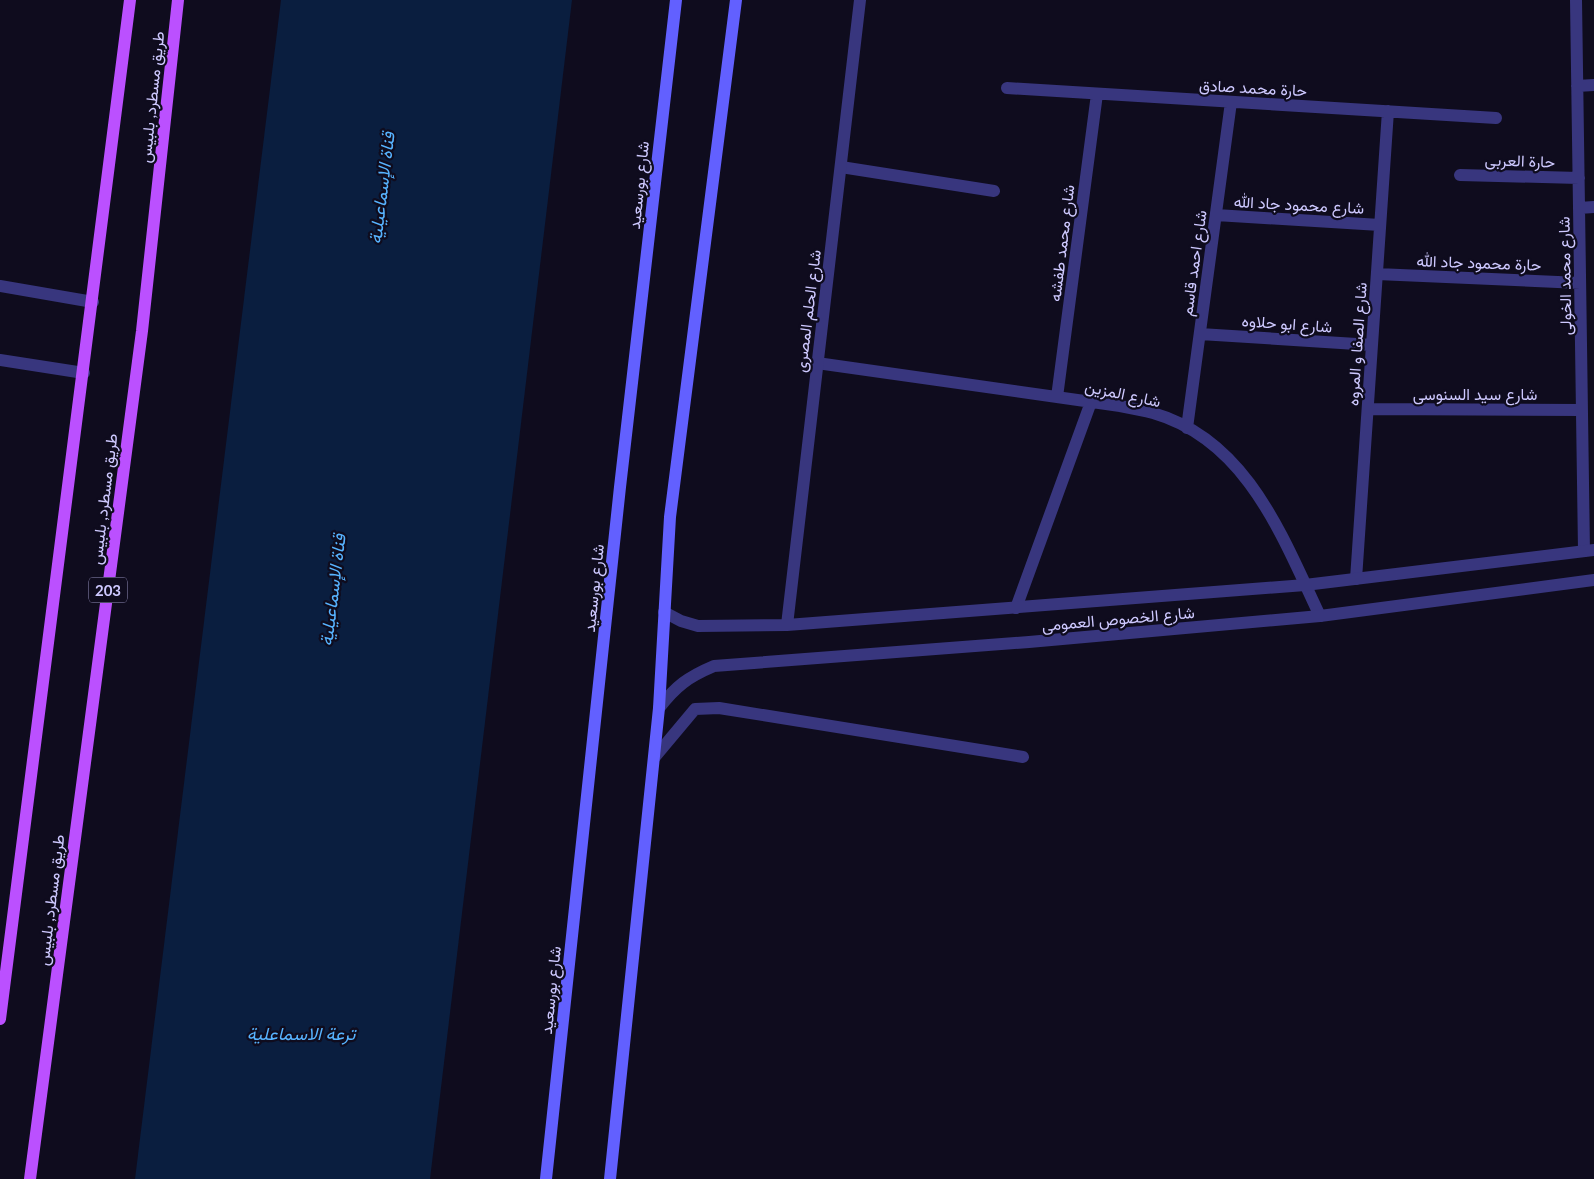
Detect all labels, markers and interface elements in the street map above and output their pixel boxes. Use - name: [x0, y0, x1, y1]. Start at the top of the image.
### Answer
- street label: طريق مسطرد, بلبيس: [135, 30, 169, 164]
- street label: حارة محمد صادق: [1198, 75, 1308, 101]
- water label: قناة الإسماعيلية: [363, 129, 401, 246]
- street label: شارع بورسعيد: [624, 140, 655, 230]
- street label: حارة العربى: [1484, 149, 1556, 173]
- street label: شارع محمد طفشه: [1044, 183, 1081, 303]
- street label: شارع محمود جاد الله: [1233, 191, 1365, 220]
- street label: شارع احمد قاسم: [1176, 209, 1213, 318]
- street label: شارع محمد الخولى: [1553, 216, 1578, 336]
- street label: شارع الحلم المصرى: [790, 249, 827, 374]
- street label: حارة محمود جاد الله: [1416, 250, 1542, 276]
- street label: شارع الصفا و المروه: [1342, 282, 1373, 407]
- street label: شارع ابو حلاوه: [1241, 310, 1333, 339]
- street label: شارع المزين: [1083, 376, 1163, 413]
- street label: شارع سيد السنوسى: [1413, 384, 1537, 406]
- street label: طريق مسطرد, بلبيس: [86, 432, 122, 566]
- water label: قناة الإسماعيلية: [314, 531, 352, 648]
- street label: شارع بورسعيد: [579, 543, 610, 633]
- road number: 203: [89, 578, 127, 602]
- street label: شارع الخصوص العمومى: [1041, 602, 1196, 637]
- street label: طريق مسطرد, بلبيس: [33, 833, 69, 967]
- street label: شارع بورسعيد: [536, 945, 567, 1035]
- water label: ترعة الاسماعلية: [247, 1022, 358, 1045]

